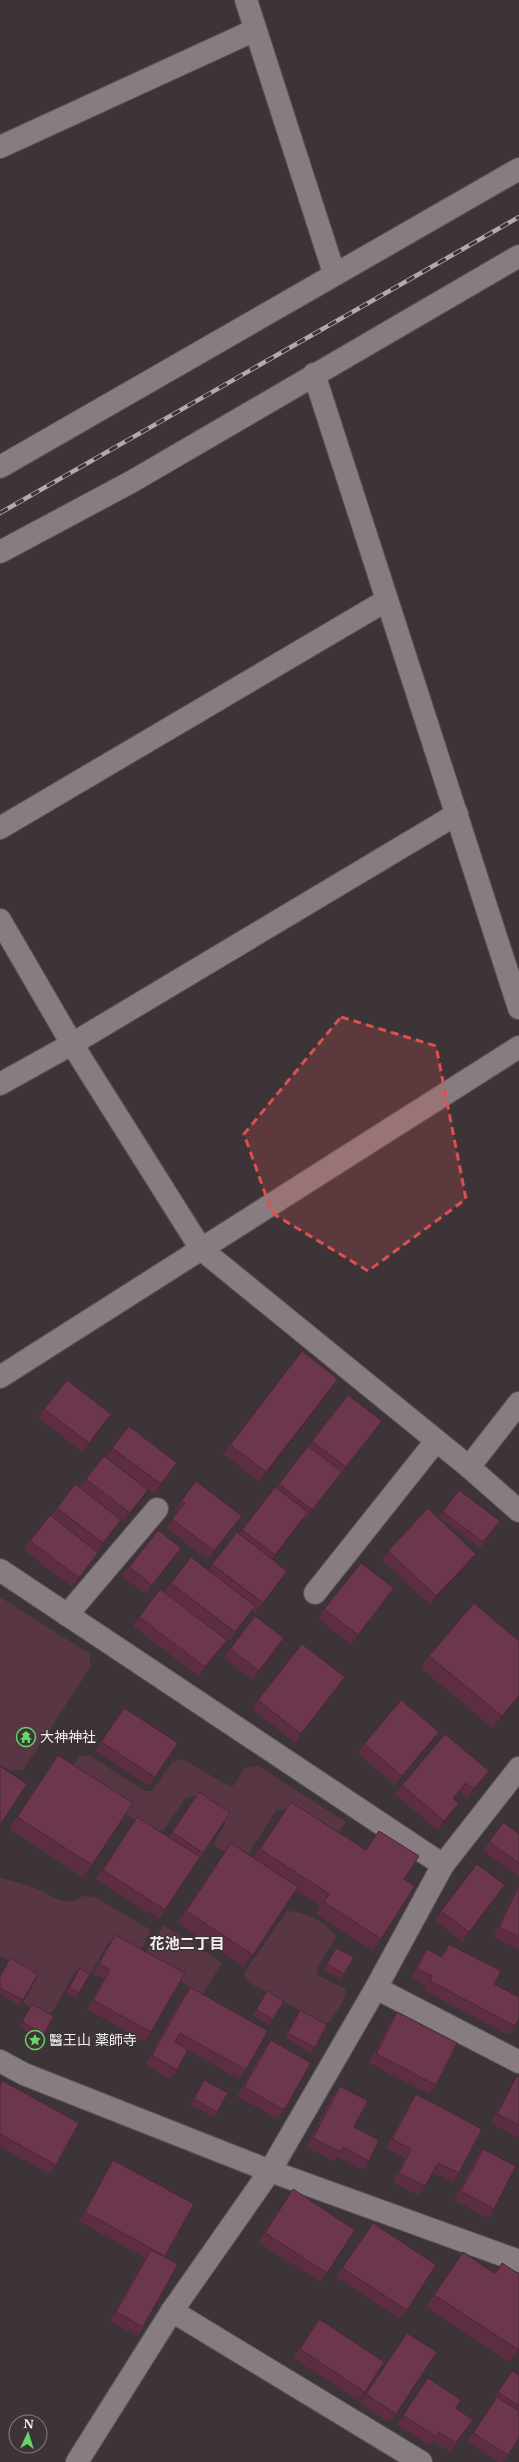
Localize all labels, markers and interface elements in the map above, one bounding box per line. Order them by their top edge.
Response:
temple icon: 大神神社 [15,1726,37,1748]
place label: 大神神社 [40,1728,96,1746]
district label: 花池二丁目 [149,1934,225,1953]
place icon: 醫王山 薬師寺 [24,2029,46,2051]
place label: 醫王山 薬師寺 [49,2031,137,2049]
north arrow [8,2414,48,2454]
text: N [23,2417,35,2431]

